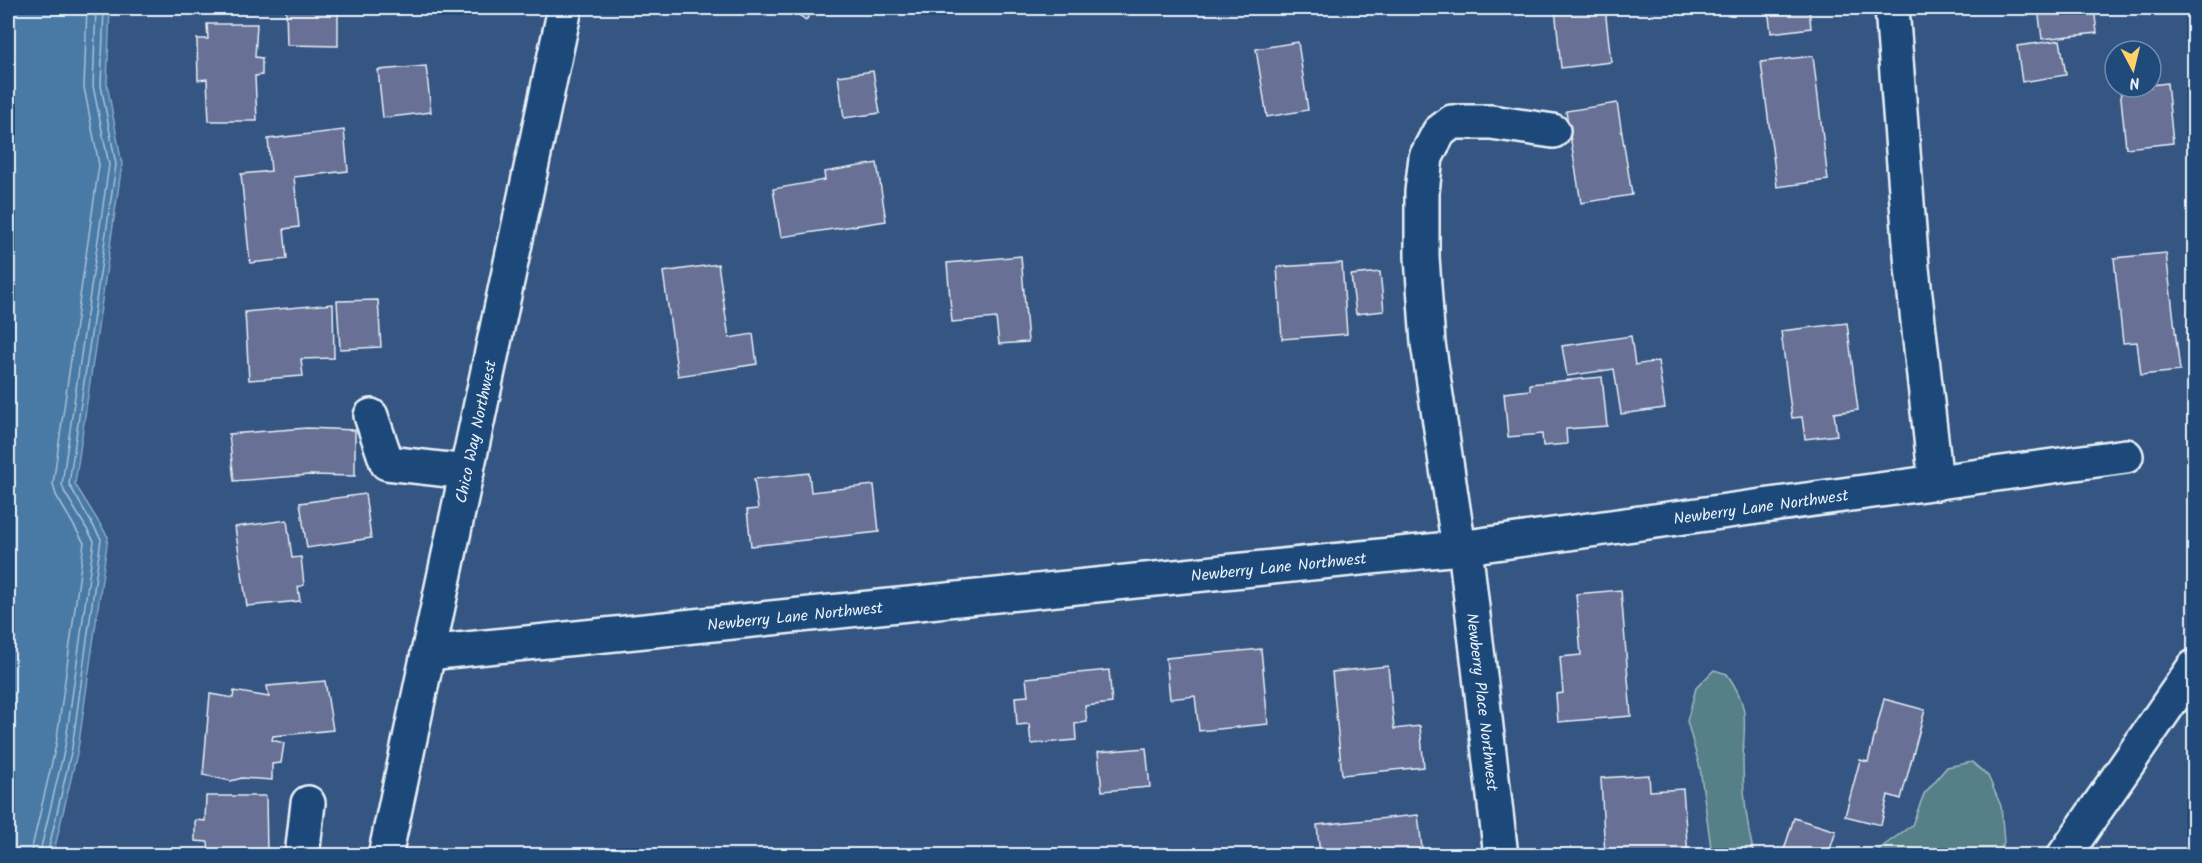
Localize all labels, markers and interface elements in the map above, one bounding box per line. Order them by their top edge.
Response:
north arrow [2103,39,2163,99]
text: N [2128,69,2141,95]
street label: Chico Way Northwest [449,357,504,506]
street label: Newberry Lane Northwest [1672,483,1851,532]
street label: Newberry Lane Northwest [1190,546,1369,589]
street label: Newberry Lane Northwest [706,596,885,638]
street label: Newberry Place Northwest [1459,612,1504,793]

